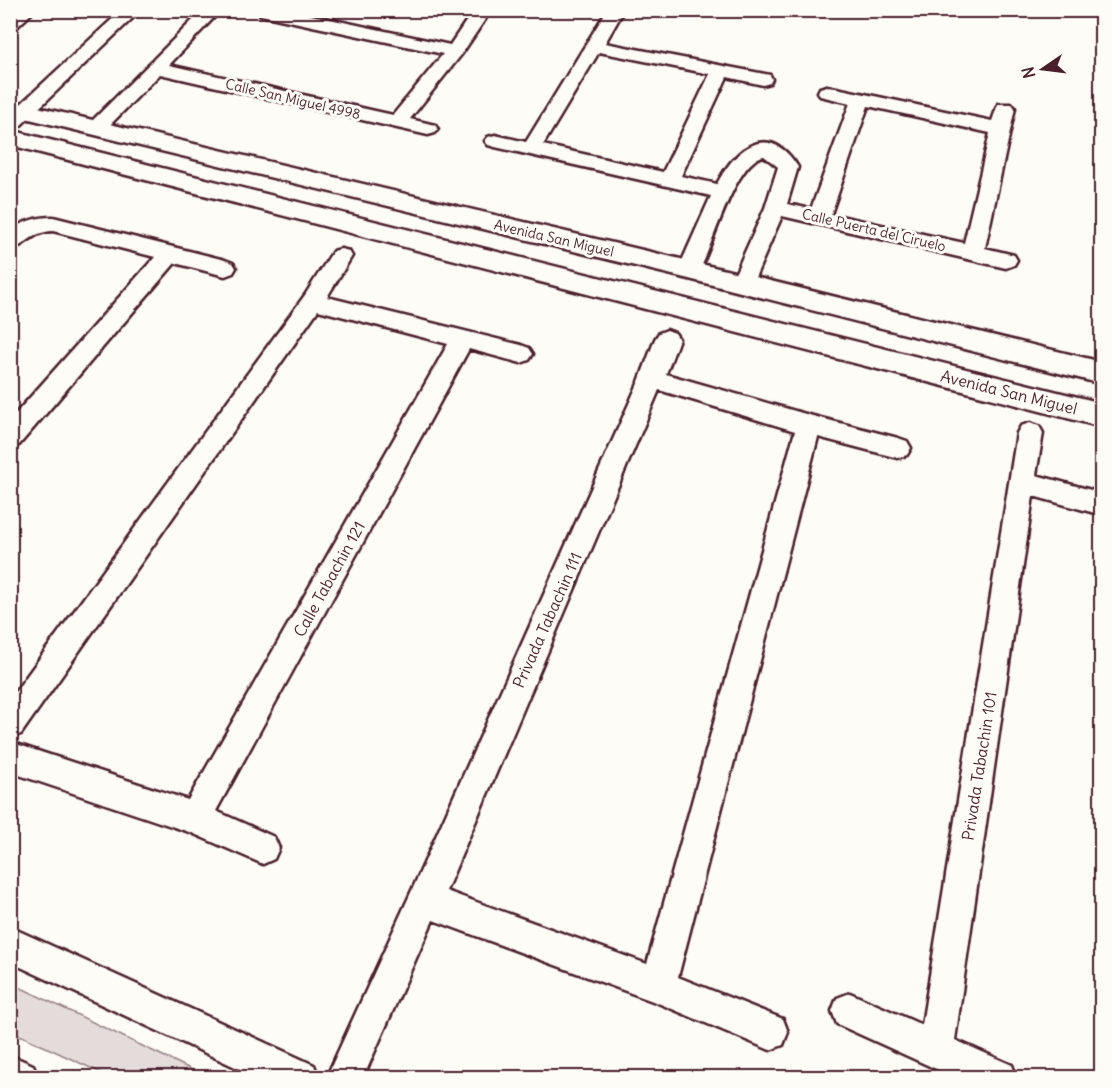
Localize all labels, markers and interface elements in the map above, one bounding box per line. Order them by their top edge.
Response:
north arrow [1013,39,1073,99]
text: N [1017,65,1039,80]
street label: Calle San Miguel 4998 [224,75,362,123]
street label: Calle Puerta del Ciruelo [800,205,948,255]
street label: Avenida San Miguel [492,215,616,261]
street label: Avenida San Miguel [939,365,1079,419]
street label: Calle Tabachin 121 [289,518,369,640]
street label: Privada Tabachin 111 [508,549,586,691]
street label: Privada Tabachin 101 [957,690,1001,842]

